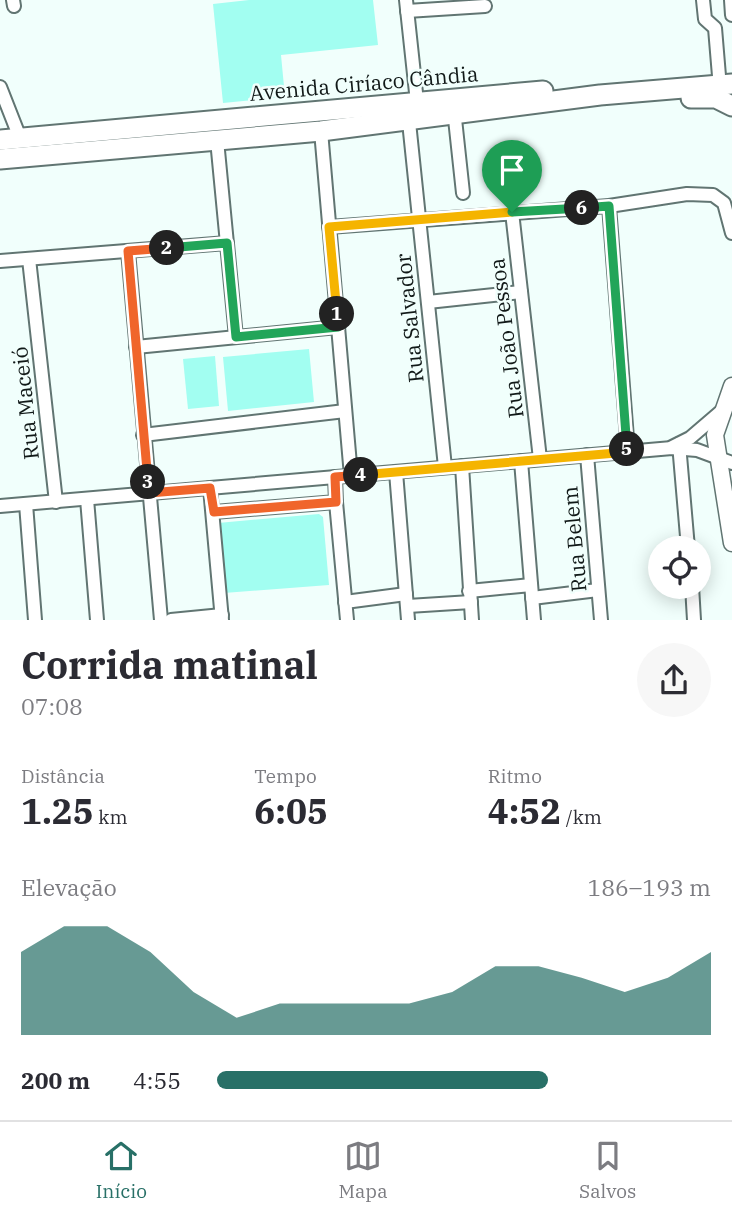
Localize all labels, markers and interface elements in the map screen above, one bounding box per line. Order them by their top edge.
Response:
street label: Avenida Ciríaco Cândia [248,59,479,107]
pin [482,140,542,212]
icon: arrive [493,151,531,189]
pin: 6 [564,190,600,226]
text: 6 [576,195,587,219]
pin: 2 [150,230,184,266]
text: 2 [161,235,172,259]
street label: Rua Salvador [388,251,430,384]
street label: Rua João Pessoa [482,257,530,420]
pin: 1 [320,296,354,332]
text: 1 [331,301,342,325]
street label: Rua Maceió [5,345,45,461]
pin: 5 [610,432,644,466]
text: 5 [621,436,632,460]
pin: 4 [344,458,378,492]
text: 4 [355,462,366,486]
pin: 3 [130,464,166,500]
text: 3 [142,469,153,493]
street label: Rua Belem [555,485,593,593]
map controls [648,536,711,599]
button: locate [648,536,711,599]
text: Corrida matinal [21,640,318,689]
button: share [637,643,711,717]
text: 07:08 [21,691,83,721]
text: Distância [21,764,105,788]
text: Tempo [254,764,317,788]
text: Ritmo [488,764,542,788]
text: 1.25 [21,788,94,834]
text: 6:05 [254,788,328,834]
text: 4:52 [488,788,561,834]
text: km [94,805,128,829]
text: /km [561,805,602,829]
text: Elevação [21,872,117,902]
text: 186–193 m [587,872,711,902]
text: 200 m [21,1065,90,1095]
text: 4:55 [133,1065,181,1095]
tab: Início [96,1137,147,1203]
tab: Mapa [338,1137,388,1203]
tab: Salvos [579,1137,636,1203]

